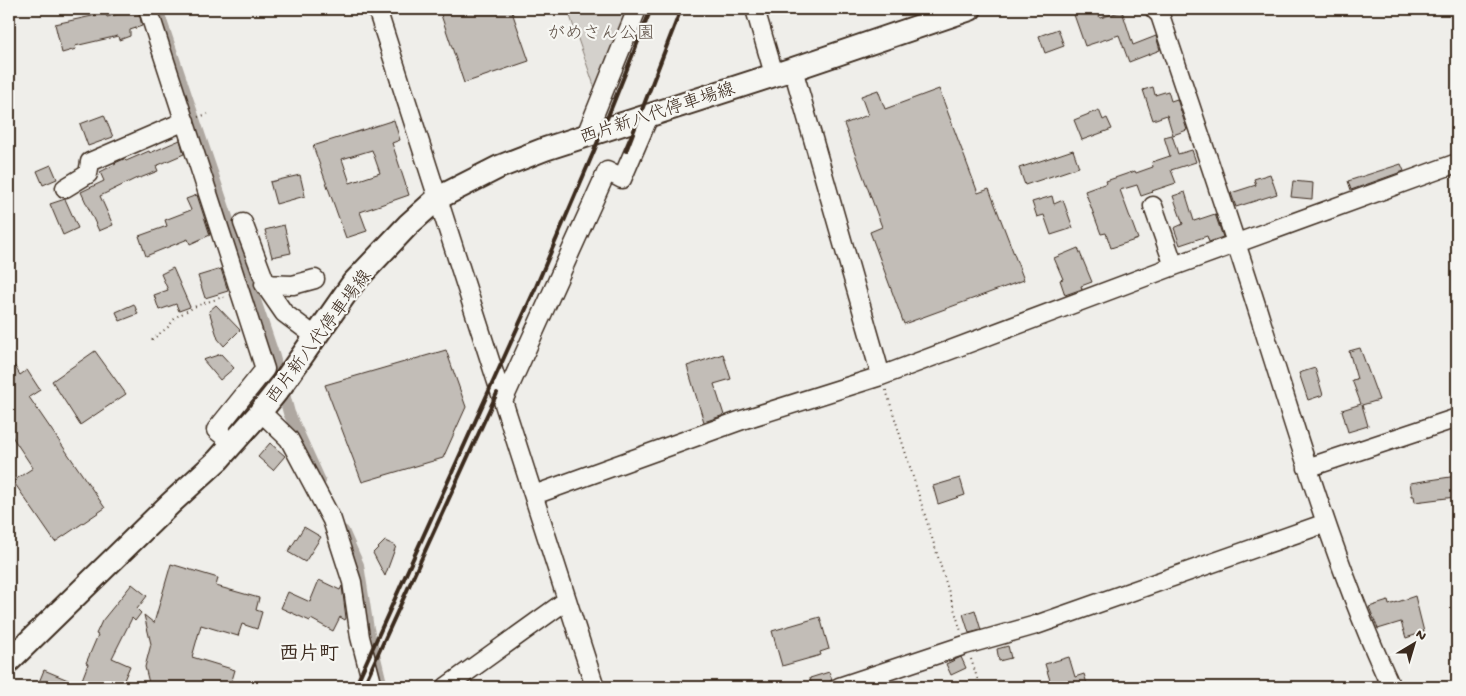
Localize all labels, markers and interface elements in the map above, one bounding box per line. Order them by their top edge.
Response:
park label: がめさん公園 [547,24,655,45]
street label: 西片新八代停車場線 [577,78,738,149]
street label: 西片新八代停車場線 [262,266,377,409]
north arrow [1388,618,1438,668]
text: N [1412,626,1429,645]
district label: 西片町 [279,643,339,667]

